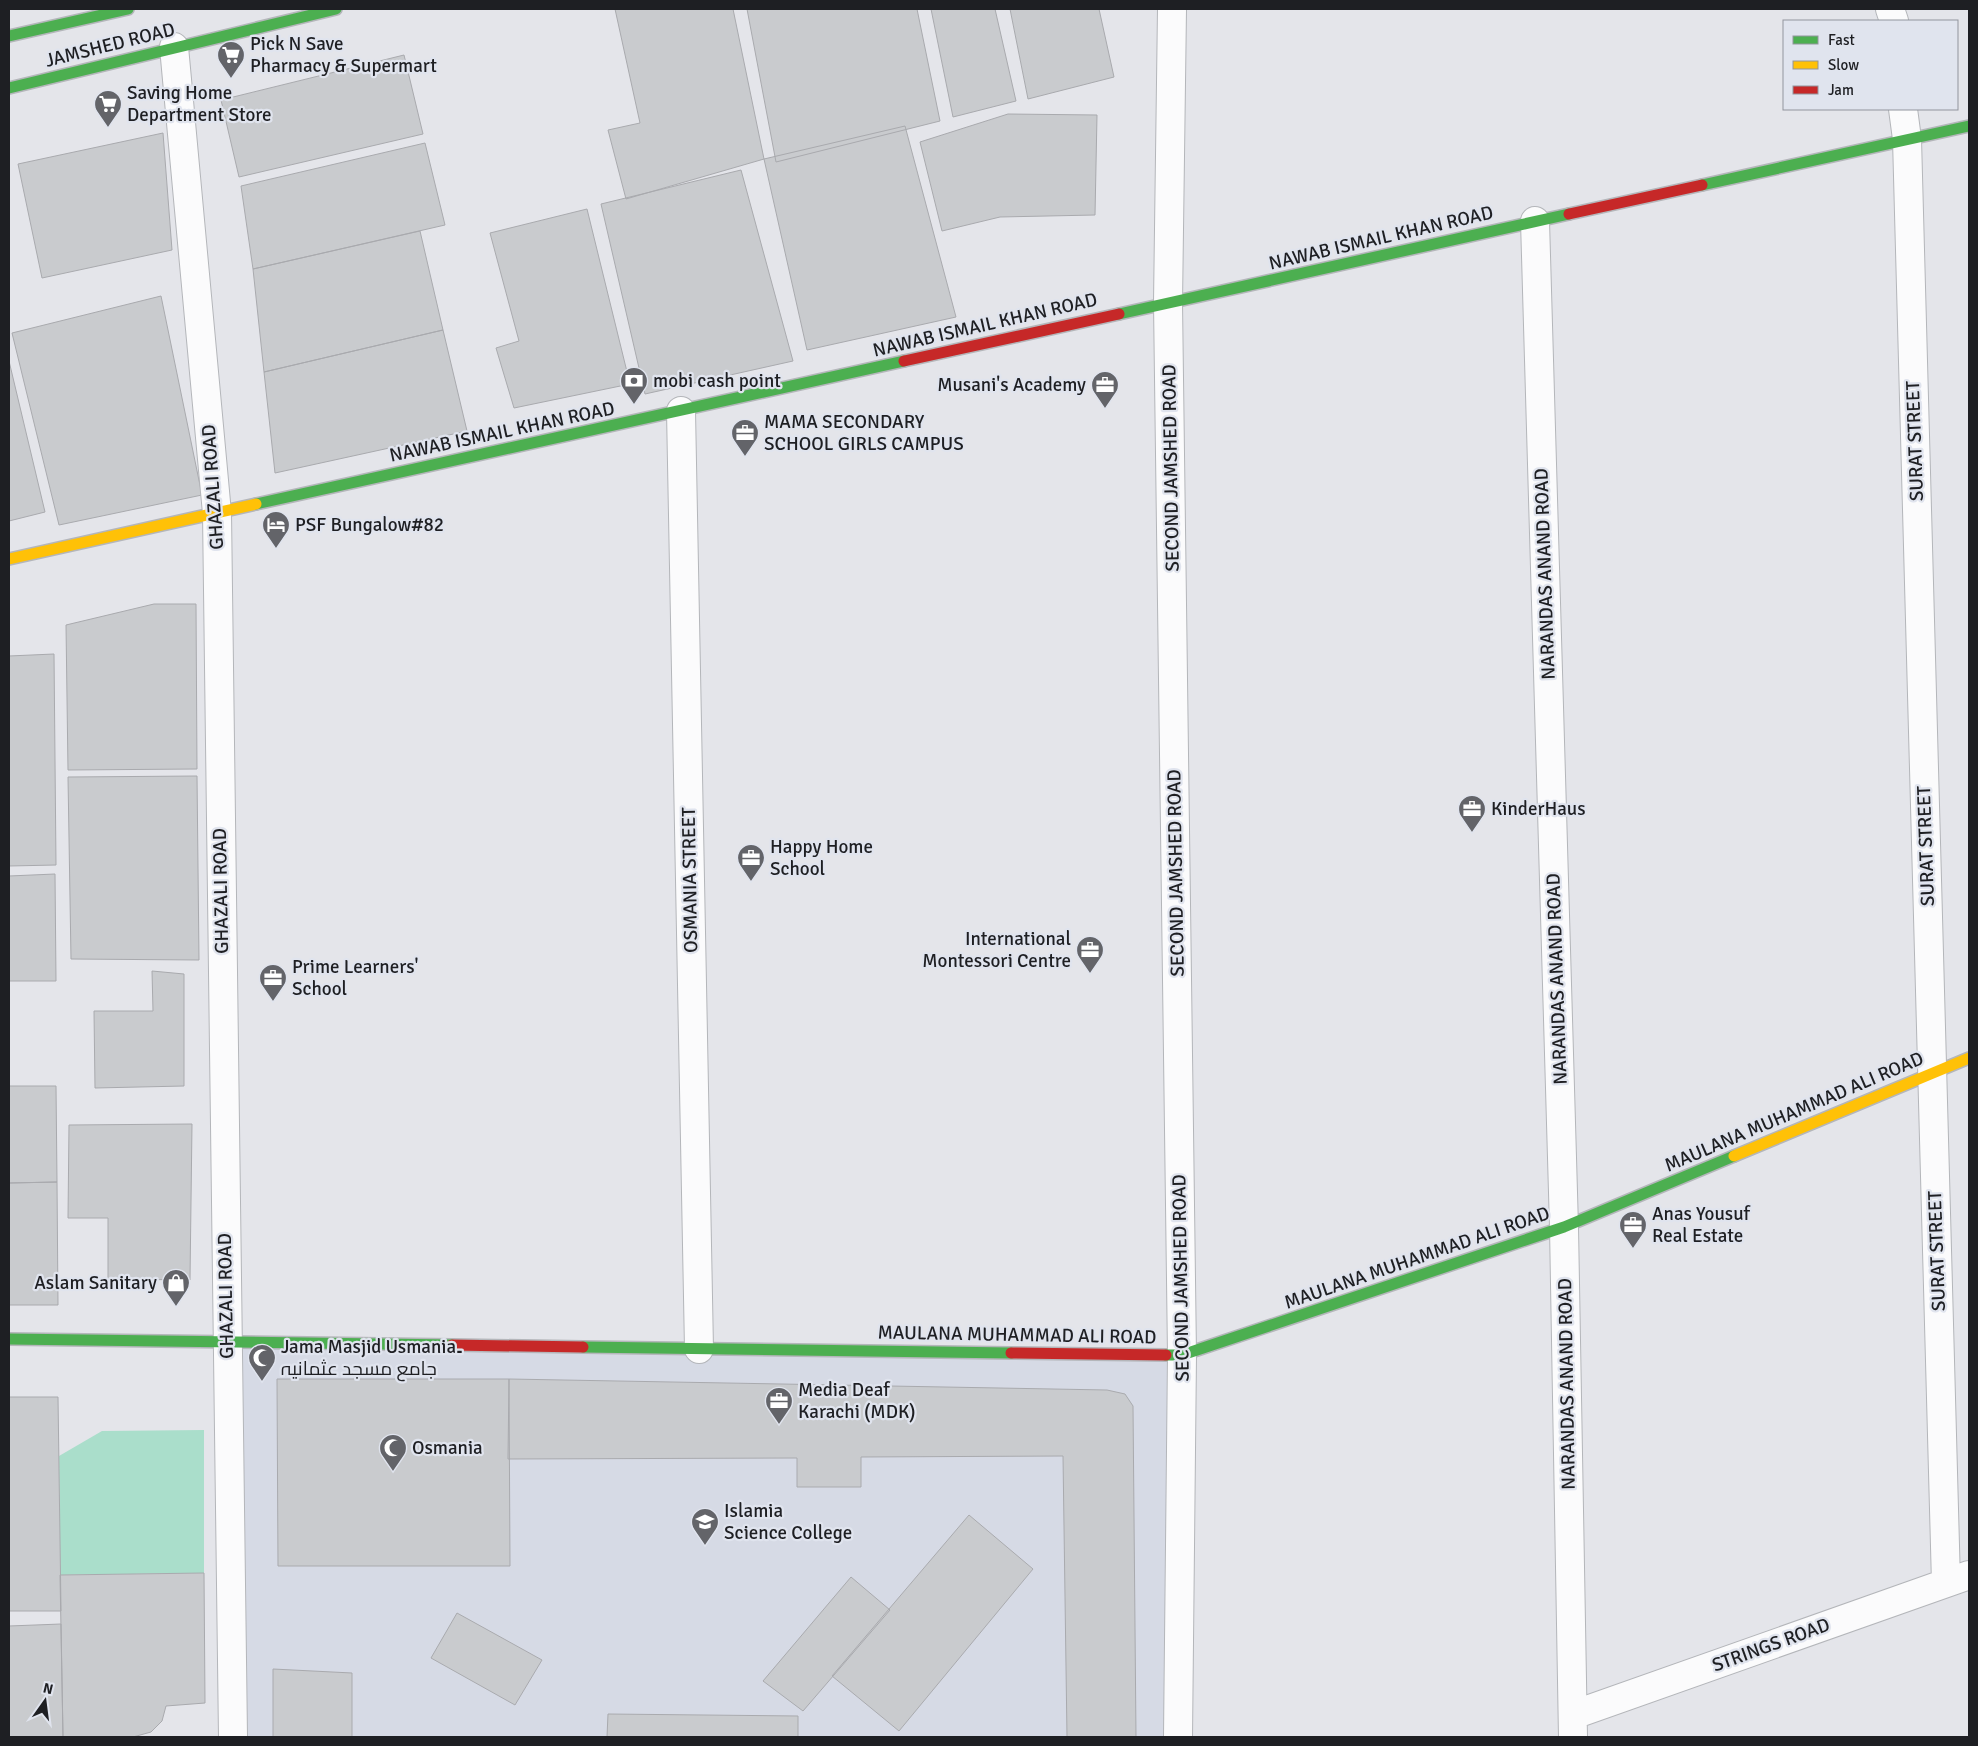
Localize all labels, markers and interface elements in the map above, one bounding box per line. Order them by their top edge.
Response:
street label: JAMSHED ROAD [43,17,177,73]
legend [1783,20,1958,110]
text: Fast [1828,31,1855,49]
place label: Pick N Save Pharmacy & Supermart [250,32,437,78]
supermarket icon: Pick N Save Pharmacy & Supermart [216,40,246,79]
text: Slow [1828,56,1859,74]
place label: Saving Home Department Store [127,81,271,127]
text: Jam [1828,81,1854,99]
supermarket icon: Saving Home Department Store [93,89,123,128]
street label: NAWAB ISMAIL KHAN ROAD [1266,200,1496,276]
street label: NAWAB ISMAIL KHAN ROAD [870,287,1100,363]
street label: SECOND JAMSHED ROAD [1157,364,1185,572]
bank icon: mobi cash point [619,366,649,405]
place label: mobi cash point [653,369,781,393]
office icon: Musani's Academy [1090,370,1120,409]
place label: Musani's Academy [937,373,1086,397]
street label: SURAT STREET [1901,380,1929,502]
street label: NAWAB ISMAIL KHAN ROAD [387,396,617,468]
place label: MAMA SECONDARY SCHOOL GIRLS CAMPUS [764,410,964,456]
office icon: MAMA SECONDARY SCHOOL GIRLS CAMPUS [730,418,760,457]
street label: GHAZALI ROAD [197,423,229,551]
street label: NARANDAS ANAND ROAD [1529,468,1561,680]
hotel icon: PSF Bungalow#82 [261,510,291,549]
place label: PSF Bungalow#82 [295,513,444,537]
street label: SECOND JAMSHED ROAD [1162,769,1190,977]
street label: SURAT STREET [1912,785,1940,907]
office icon: KinderHaus [1457,794,1487,833]
place label: KinderHaus [1491,797,1586,821]
street label: OSMANIA STREET [677,806,703,953]
street label: GHAZALI ROAD [208,828,234,954]
place label: Happy Home School [770,835,873,881]
office icon: Happy Home School [736,843,766,882]
street label: NARANDAS ANAND ROAD [1541,873,1573,1085]
place label: International Montessori Centre [922,927,1071,973]
office icon: International Montessori Centre [1075,935,1105,974]
place label: Prime Learners' School [292,955,419,1001]
office icon: Prime Learners' School [258,963,288,1002]
street label: MAULANA MUHAMMAD ALI ROAD [1661,1046,1927,1178]
street label: SECOND JAMSHED ROAD [1167,1174,1195,1382]
street label: SURAT STREET [1923,1190,1951,1312]
street label: MAULANA MUHAMMAD ALI ROAD [1281,1201,1553,1315]
place label: Anas Yousuf Real Estate [1652,1202,1752,1248]
office icon: Anas Yousuf Real Estate [1618,1210,1648,1249]
street label: GHAZALI ROAD [213,1233,239,1359]
shop icon: Aslam Sanitary [161,1268,191,1307]
place label: Aslam Sanitary [34,1271,157,1295]
street label: NARANDAS ANAND ROAD [1553,1278,1581,1490]
street label: MAULANA MUHAMMAD ALI ROAD [877,1321,1157,1349]
place label: Jama Masjid Usmania۔ جامع مسجد عثمانیہ [281,1335,463,1382]
mosque icon: Jama Masjid Usmania۔ جامع مسجد عثمانیہ [247,1343,277,1382]
place label: Media Deaf Karachi (MDK) [798,1378,916,1424]
office icon: Media Deaf Karachi (MDK) [764,1386,794,1425]
mosque icon: Osmania [378,1433,408,1472]
place label: Osmania [412,1436,483,1460]
place label: Islamia Science College [724,1499,852,1545]
school or university icon: Islamia Science College [690,1507,720,1546]
street label: STRINGS ROAD [1709,1613,1833,1677]
north arrow [20,1676,70,1726]
text: N [41,1679,55,1698]

